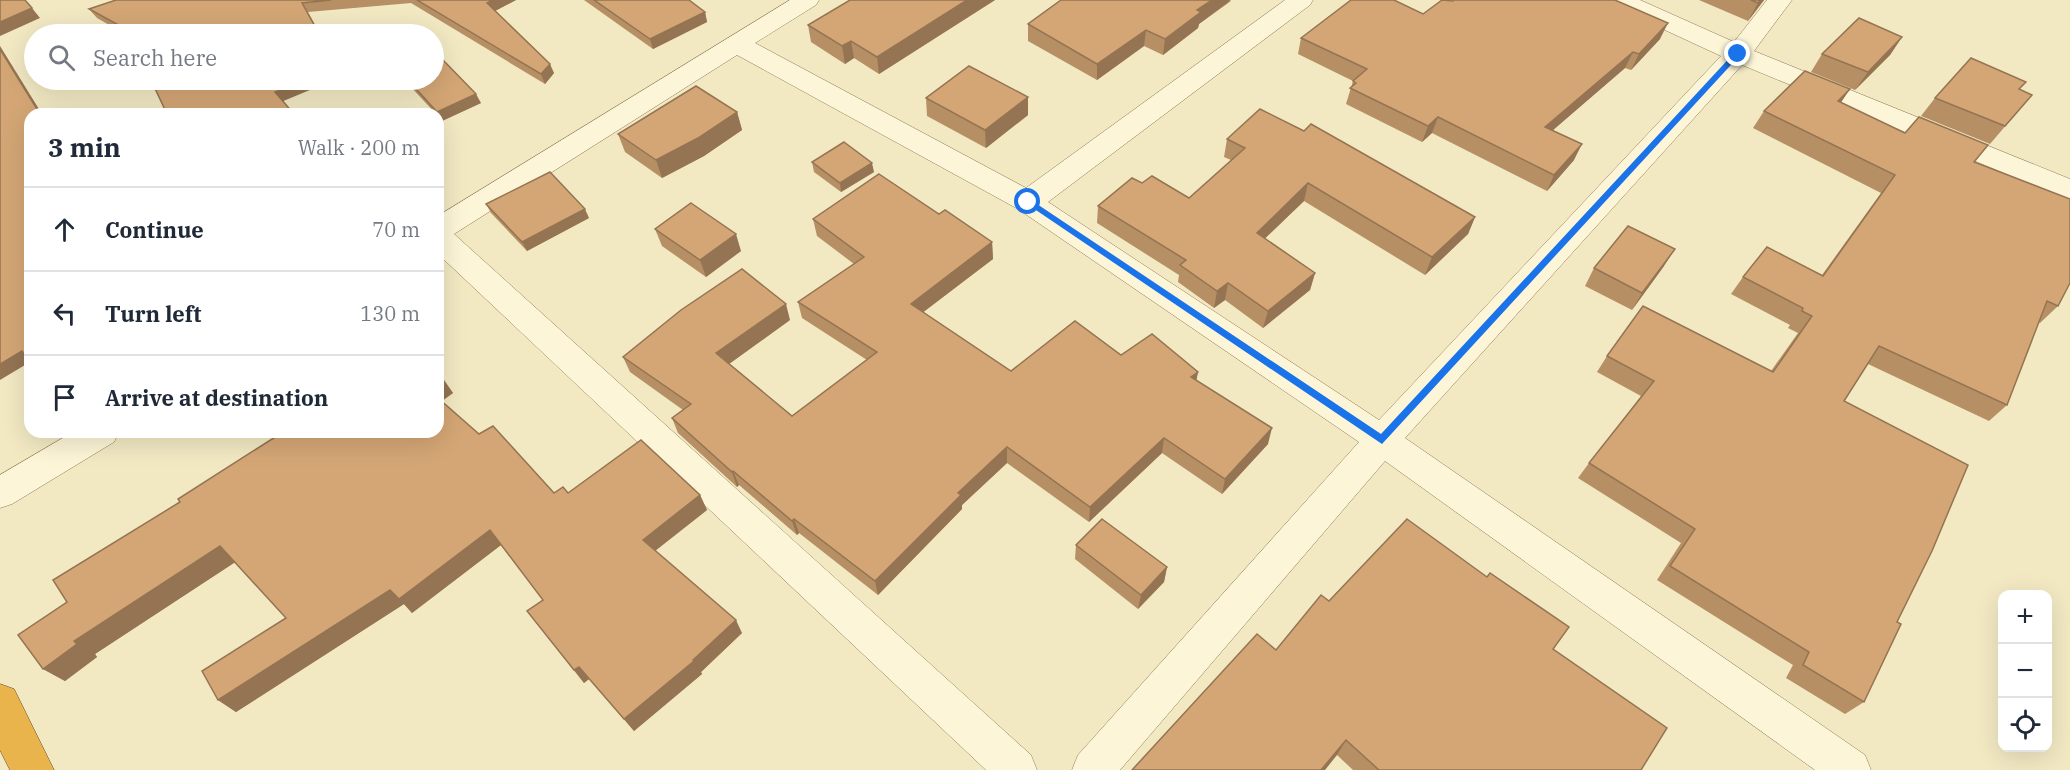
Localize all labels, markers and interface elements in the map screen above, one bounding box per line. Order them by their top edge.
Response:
search box [24,24,444,90]
route end [1724,40,1750,66]
icon: search [45,41,78,74]
text: Search here [93,43,217,72]
text: 3 min [48,130,121,164]
text: Walk · 200 m [298,134,420,161]
route start [1014,188,1040,214]
icon: ahead [48,213,81,246]
text: Continue [105,215,204,244]
text: 70 m [372,216,420,243]
icon: left [48,297,81,330]
text: Turn left [105,299,201,328]
text: 130 m [360,300,420,327]
icon: arrive [48,381,81,414]
text: Arrive at destination [105,383,328,412]
map controls [1998,590,2052,752]
button: + [1998,590,2052,644]
button: − [1998,644,2052,698]
button: locate [1998,698,2052,752]

